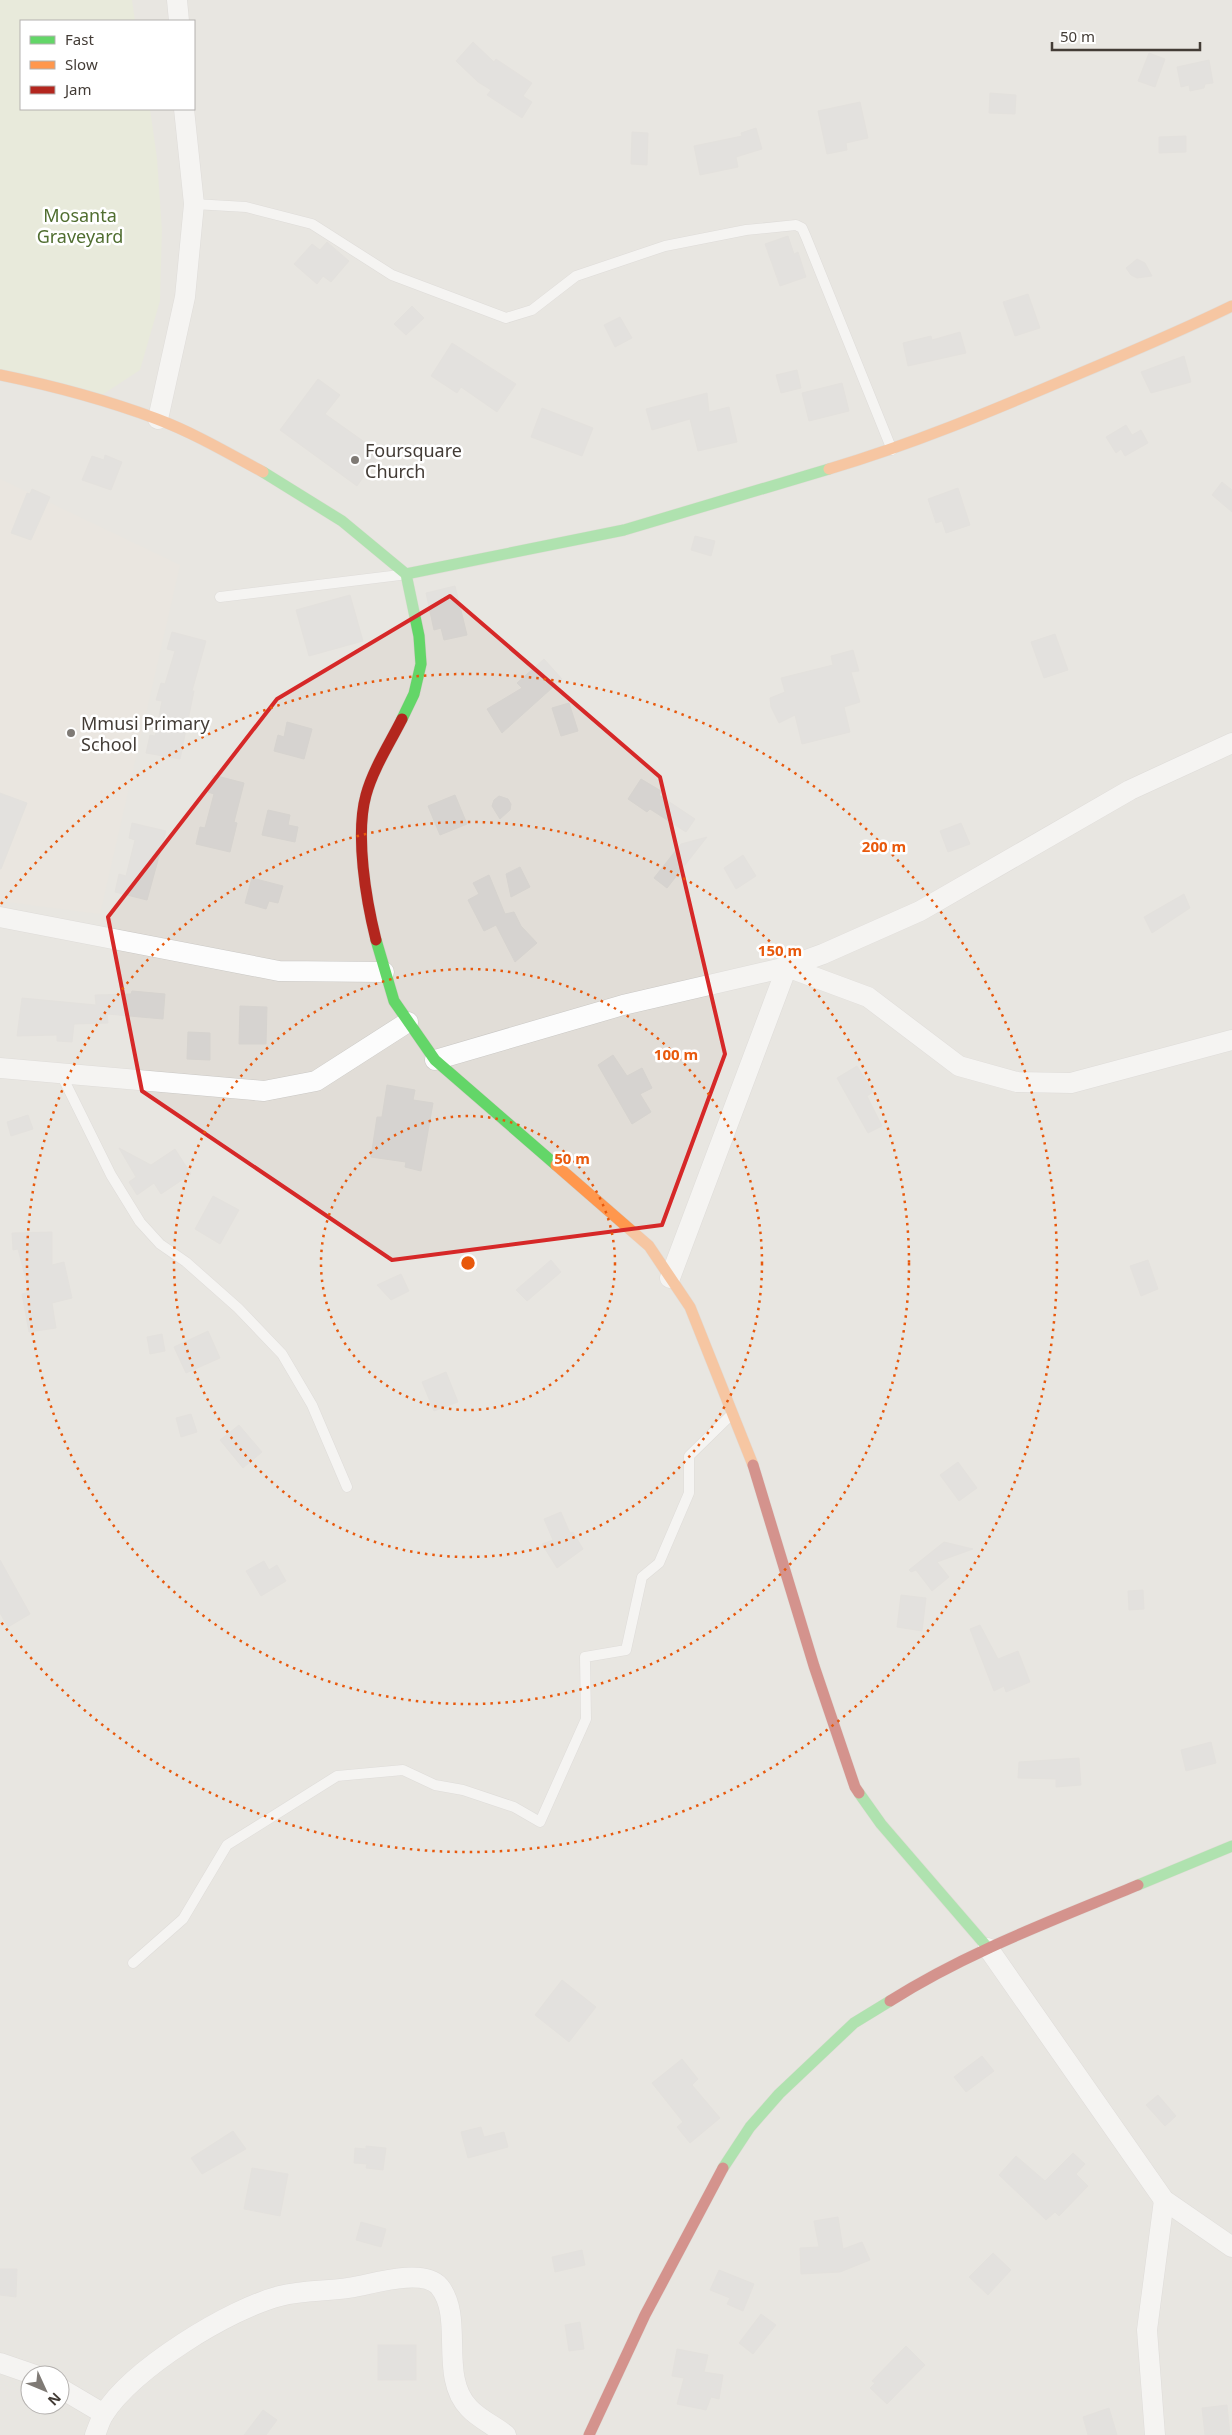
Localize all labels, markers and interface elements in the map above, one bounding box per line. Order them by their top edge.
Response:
legend [20,20,195,110]
scale bar [1052,20,1200,52]
text: 50 m [1060,26,1095,46]
text: Fast [65,29,94,49]
text: Slow [65,54,98,74]
text: Jam [63,79,92,99]
park label: Mosanta Graveyard [37,203,123,248]
place label: Foursquare Church [365,438,462,483]
marker: Foursquare Church [349,454,361,466]
place label: Mmusi Primary School [81,711,211,756]
marker: Mmusi Primary School [65,727,77,739]
text: 200 m [862,836,906,856]
text: 150 m [758,940,802,960]
text: 100 m [654,1044,698,1064]
text: 50 m [554,1148,590,1168]
centre of rings [459,1254,477,1272]
north arrow [20,2365,70,2415]
text: N [44,2389,66,2410]

